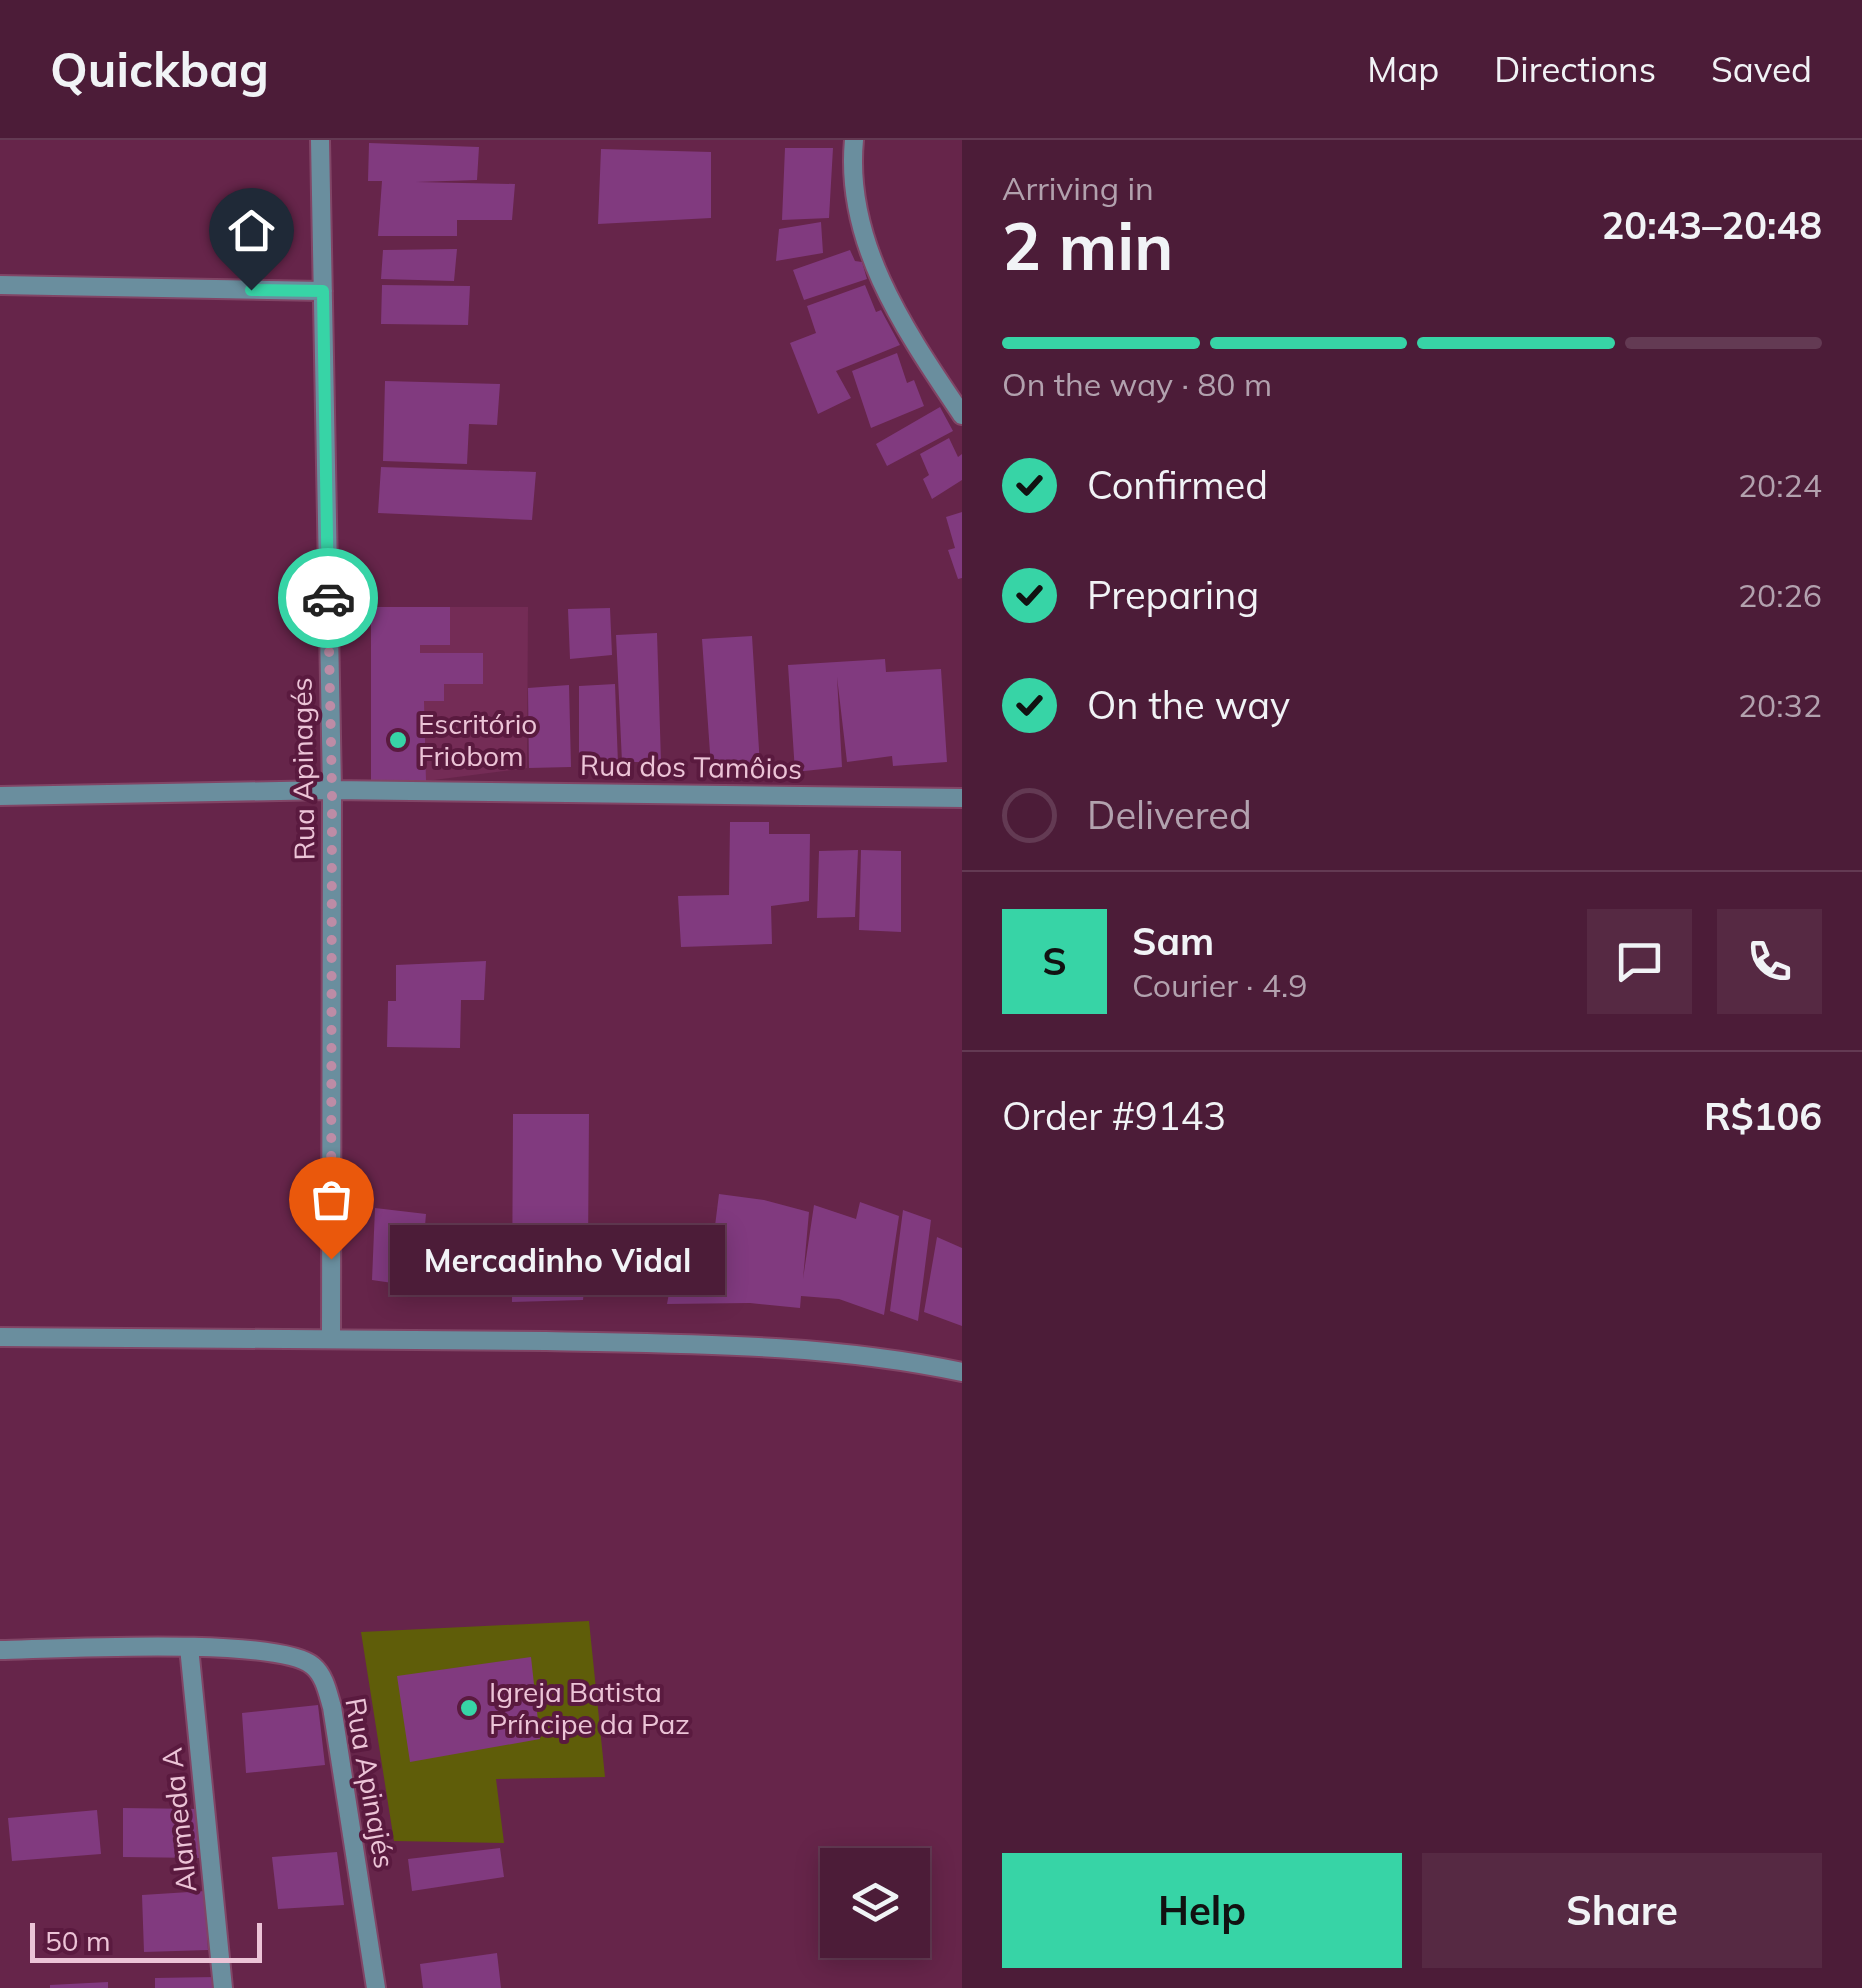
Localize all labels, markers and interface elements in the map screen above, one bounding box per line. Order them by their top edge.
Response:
text: Quickbag [50,39,269,99]
text: Map [1367,47,1439,91]
text: Directions [1494,47,1656,91]
text: Saved [1711,47,1812,91]
text: Arriving in [1002,168,1154,208]
pin [209,188,294,291]
text: 20:43–20:48 [1602,201,1822,249]
icon: home [224,203,279,258]
text: 2 min [1002,205,1173,286]
text: On the way · 80 m [1002,364,1272,404]
icon: check [1002,458,1057,513]
text: Confirmed [1087,461,1268,509]
text: 20:24 [1738,465,1822,505]
courier [278,548,378,648]
icon: check [1002,568,1057,623]
icon: car [301,571,356,626]
text: Preparing [1087,571,1259,619]
text: 20:26 [1738,575,1822,615]
street label: Rua Apinagés [283,677,322,861]
icon: check [1002,678,1057,733]
text: On the way [1087,681,1290,729]
text: 20:32 [1738,685,1822,725]
place label: Escritório Friobom [418,706,537,773]
marker: Escritório Friobom [387,729,409,751]
street label: Rua dos Tamôios [580,747,802,786]
text: Delivered [1087,791,1252,839]
button: chat [1587,909,1692,1014]
button: phone [1717,909,1822,1014]
text: Sam [1132,917,1214,965]
text: S [1042,937,1067,985]
text: Courier · 4.9 [1132,965,1308,1005]
text: Order #9143 [1002,1092,1226,1140]
text: R$106 [1704,1092,1822,1140]
pin [289,1157,374,1260]
icon: bag [304,1172,359,1227]
callout: Mercadinho Vidal [391,1224,726,1294]
text: Mercadinho Vidal [424,1240,691,1280]
place label: Igreja Batista Príncipe da Paz [489,1674,690,1741]
street label: Rua Apinajés [338,1695,403,1871]
marker: Igreja Batista Príncipe da Paz [458,1697,480,1719]
street label: Alameda A [153,1746,204,1894]
map controls [820,1848,930,1958]
button: layers [820,1848,930,1958]
button: Help [1002,1853,1402,1968]
button: Share [1422,1853,1822,1968]
scale bar [30,1918,262,1962]
text: 50 m [45,1923,111,1958]

